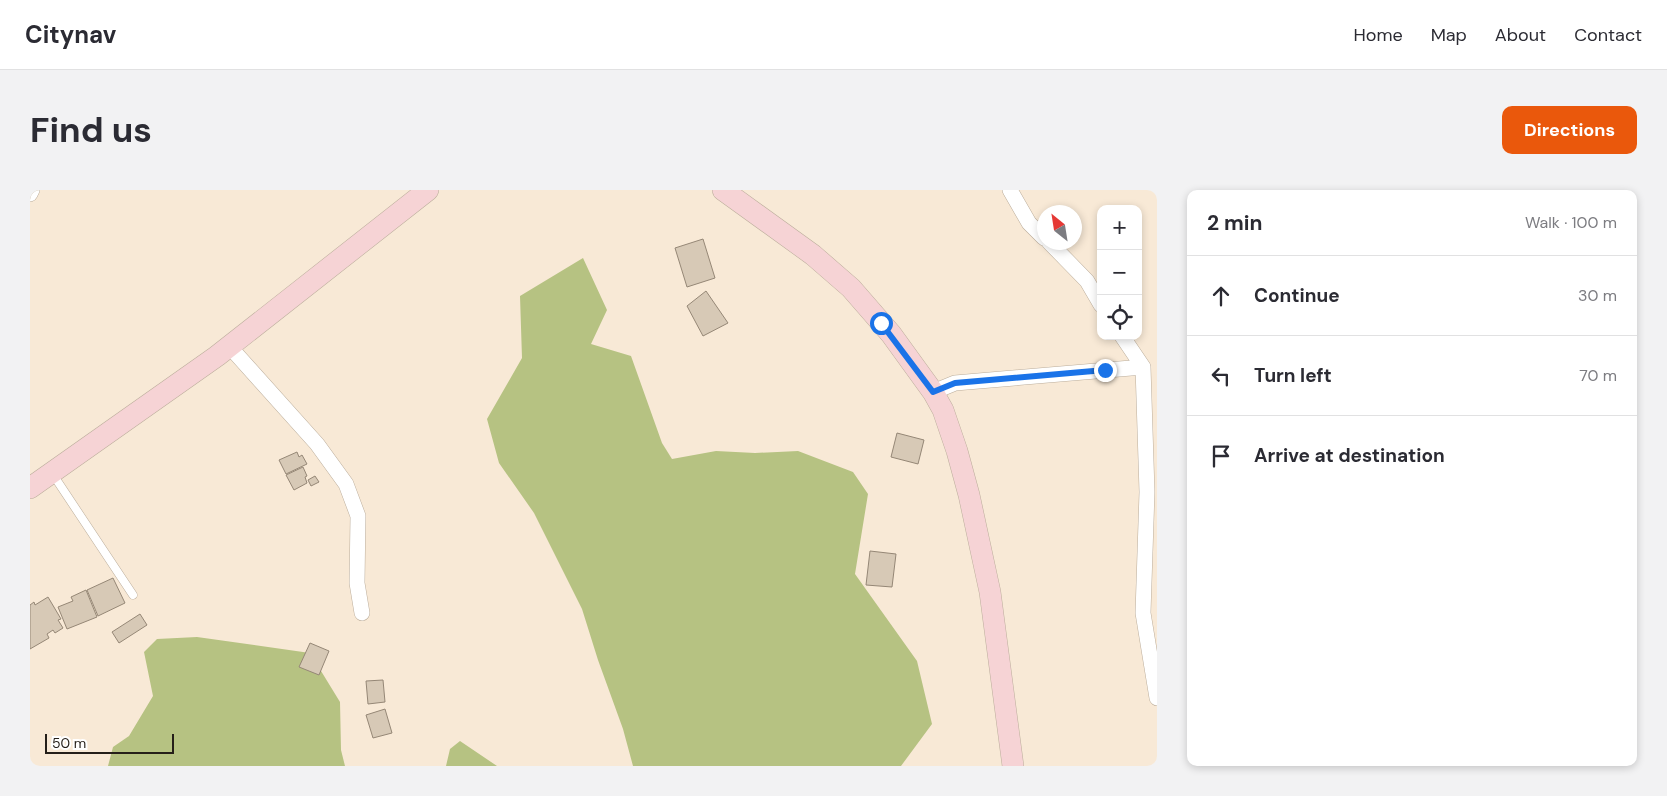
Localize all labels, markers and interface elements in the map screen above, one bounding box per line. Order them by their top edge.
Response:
text: Citynav [25,19,116,50]
text: Home [1353,23,1403,47]
text: Map [1431,23,1467,47]
text: About [1495,23,1546,47]
text: Contact [1574,23,1642,47]
button: Directions [1502,106,1637,154]
text: Find us [30,107,152,153]
north arrow [1037,205,1082,250]
map controls [1097,205,1142,340]
button: + [1097,205,1142,250]
text: 2 min [1207,209,1263,237]
text: Walk · 100 m [1525,212,1617,233]
button: − [1097,250,1142,295]
icon: ahead [1207,282,1235,310]
text: Continue [1254,283,1340,308]
text: 30 m [1578,285,1617,306]
button: locate [1097,295,1142,340]
route start [870,312,893,335]
route end [1094,359,1117,382]
icon: left [1207,362,1235,390]
text: Turn left [1254,363,1332,388]
text: 70 m [1579,365,1617,386]
icon: arrive [1207,442,1235,470]
text: Arrive at destination [1254,443,1445,468]
scale bar [45,731,174,754]
text: 50 m [52,734,86,752]

